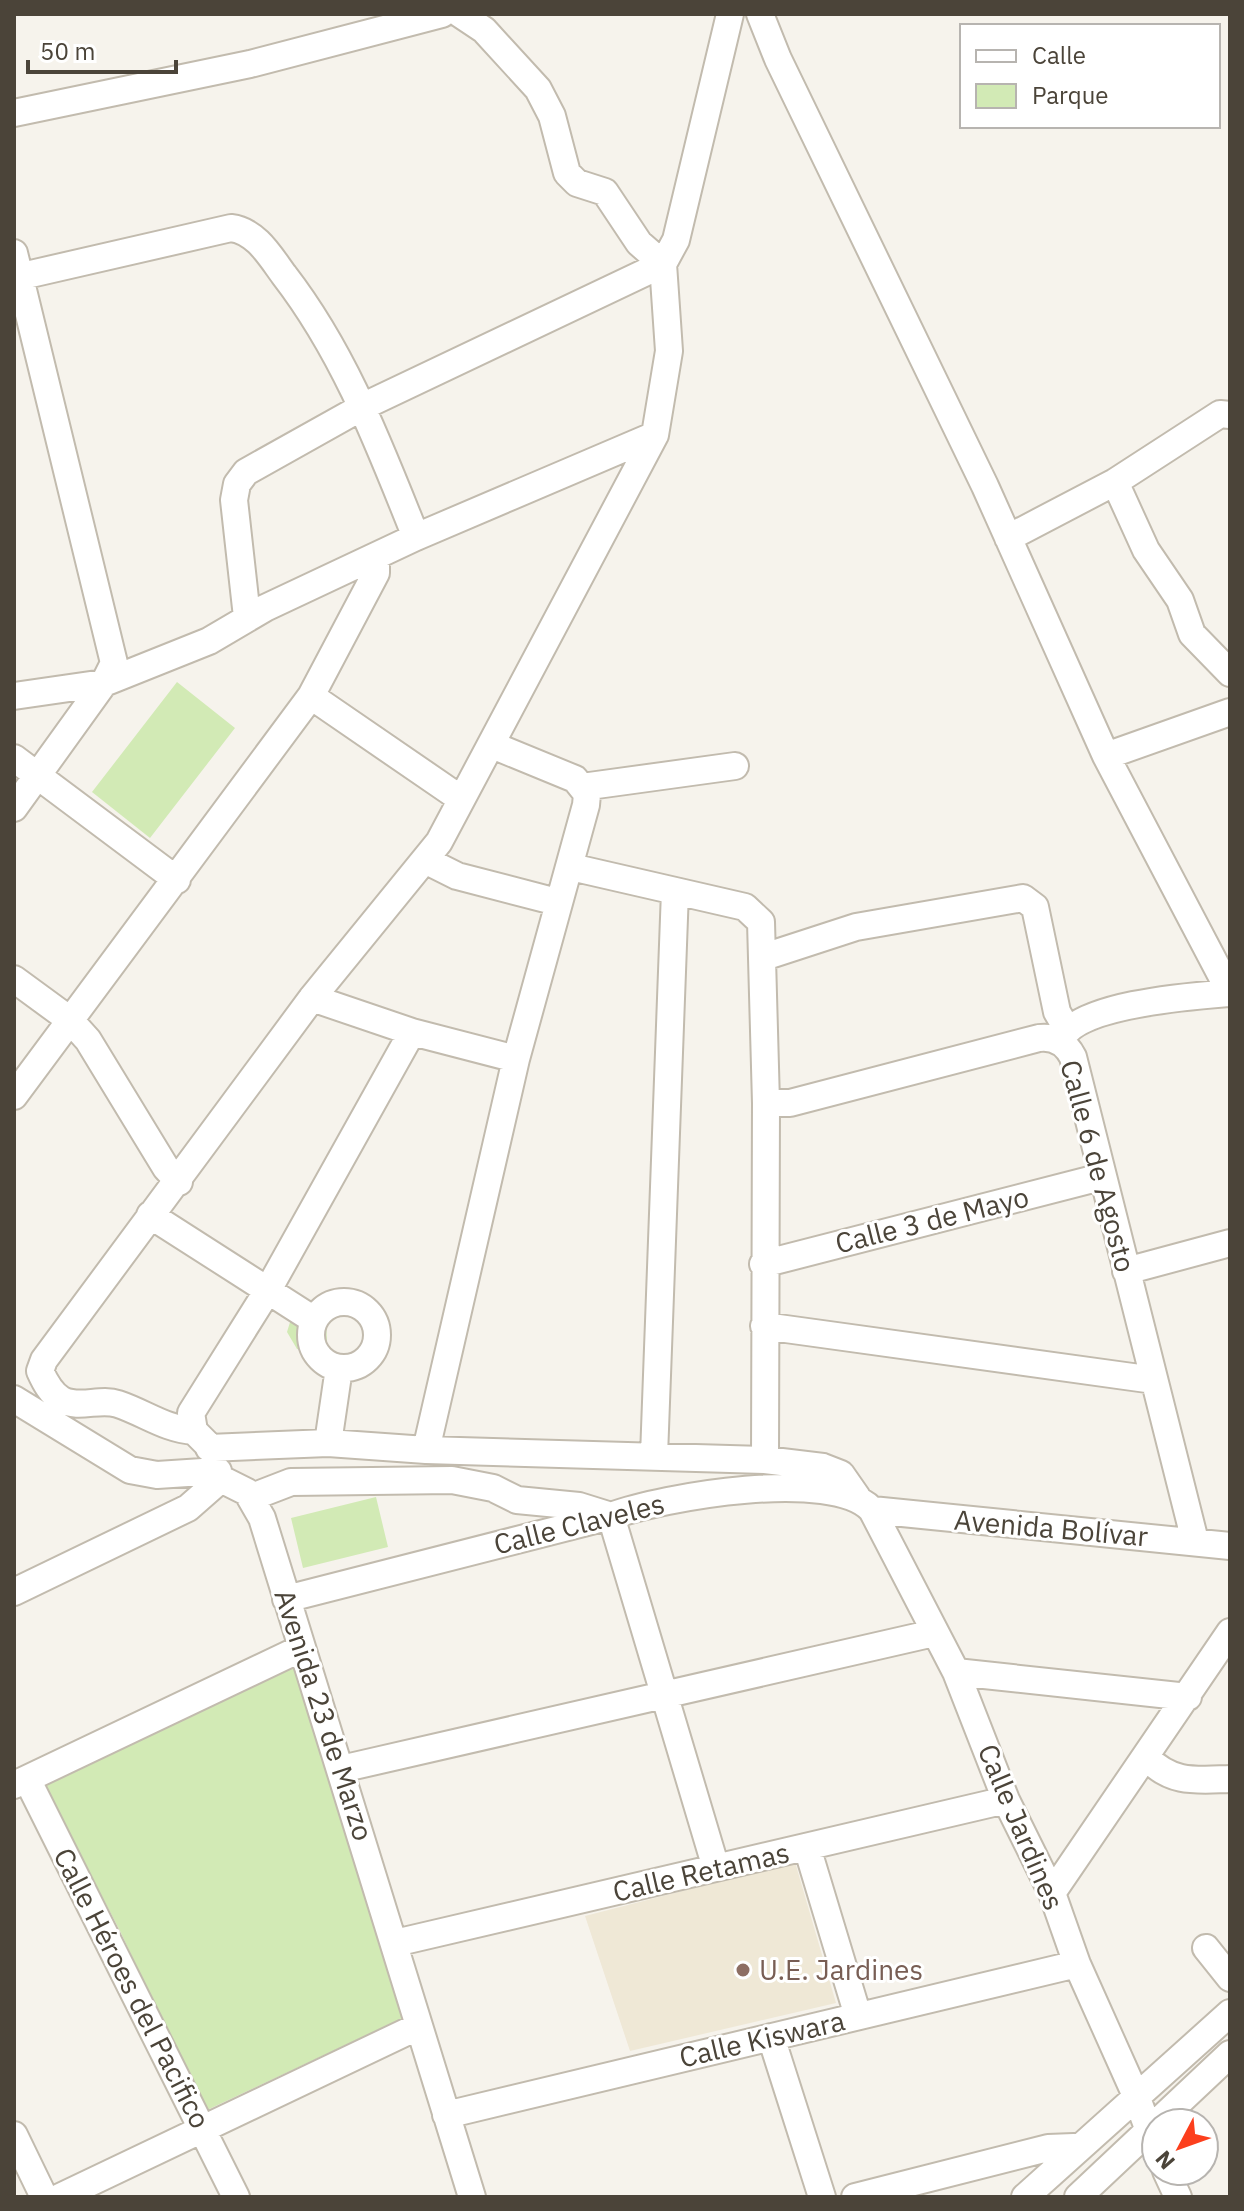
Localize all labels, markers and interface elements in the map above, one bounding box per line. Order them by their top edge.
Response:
scale bar [28,24,176,74]
legend [960,24,1220,128]
text: 50 m [40,35,95,67]
text: Calle [1032,39,1086,71]
text: Parque [1032,79,1109,111]
street label: Calle 6 de Agosto [1052,1056,1145,1276]
street label: Calle 3 de Mayo [831,1178,1032,1261]
street label: Calle Claveles [490,1484,668,1563]
street label: Avenida Bolívar [953,1501,1149,1554]
street label: Avenida 23 de Marzo [266,1585,383,1845]
street label: Calle Jardines [970,1738,1073,1915]
street label: Calle Retamas [609,1833,793,1910]
street label: Calle Héroes del Pacifico [46,1841,219,2134]
place label: U.E. Jardines [759,1951,923,1988]
marker: U.E. Jardines [734,1961,752,1979]
street label: Calle Kiswara [675,2001,848,2076]
north arrow [1140,2107,1220,2187]
text: N [1148,2145,1181,2176]

